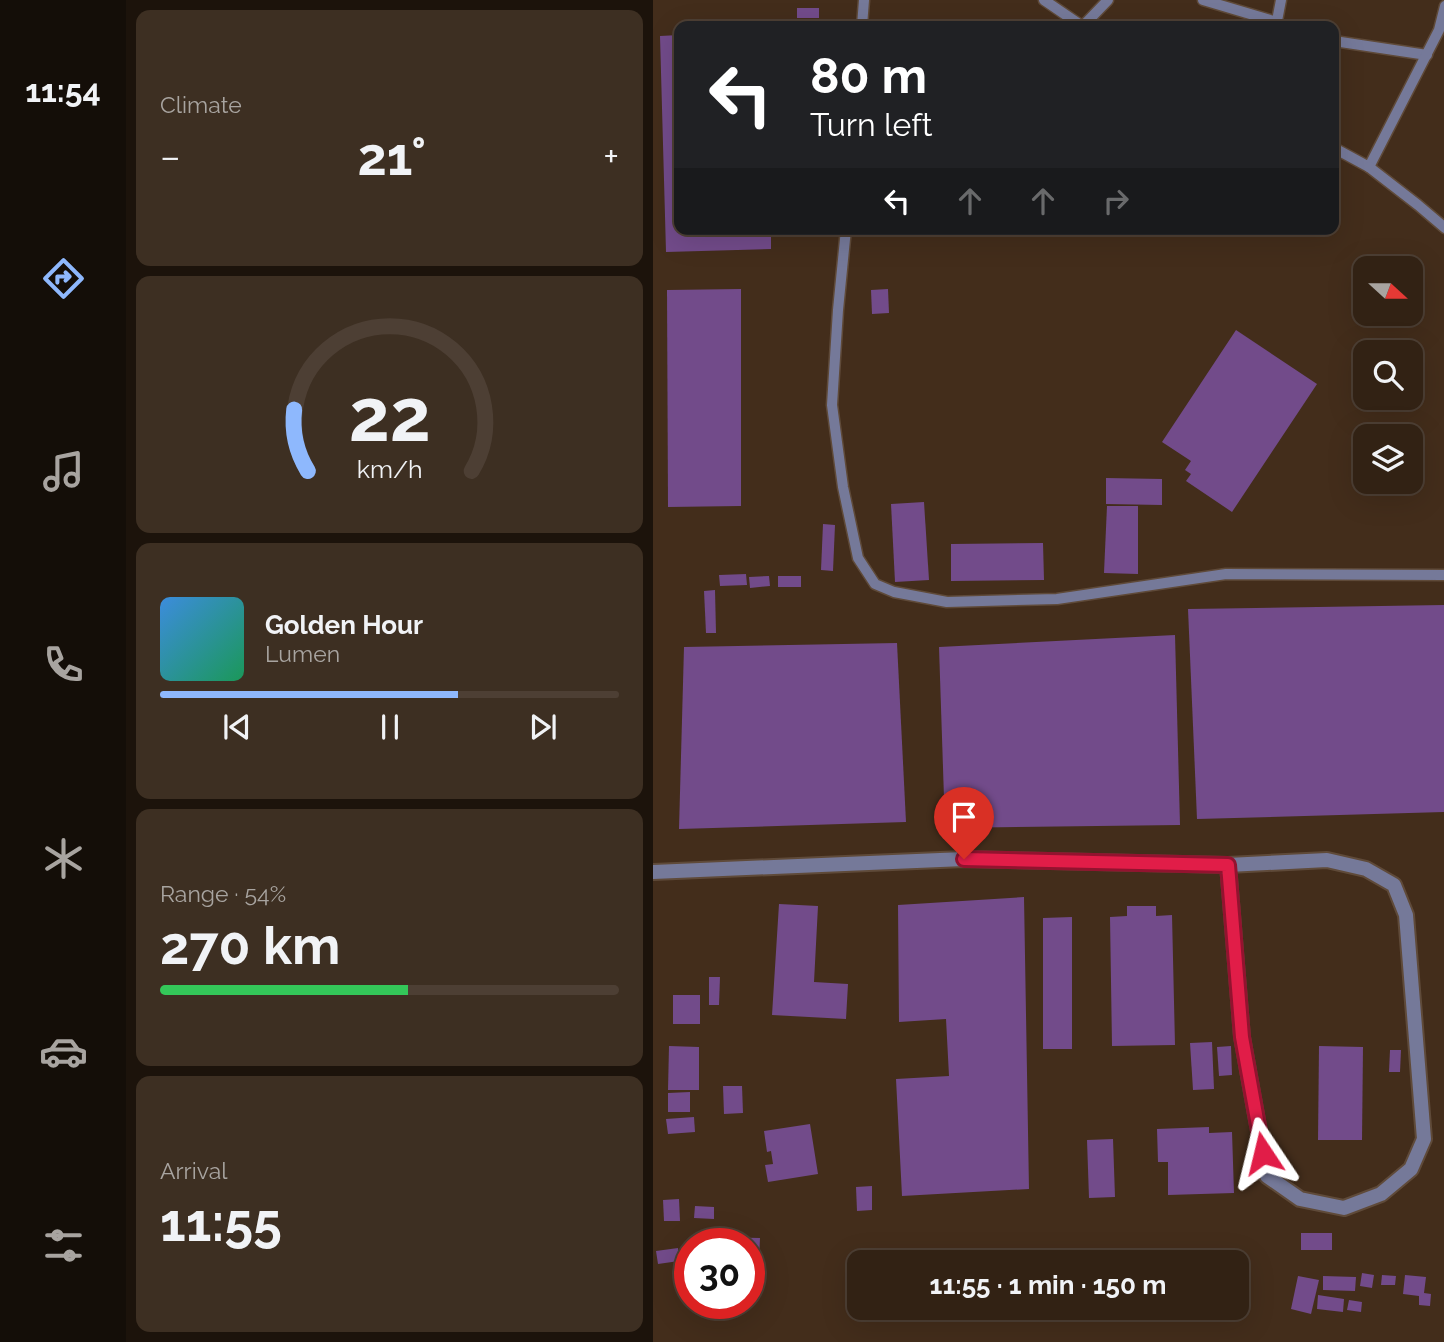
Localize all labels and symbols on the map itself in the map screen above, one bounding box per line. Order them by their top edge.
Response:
north arrow [1353,256,1423,326]
pin [934,787,994,859]
position arrow [1226,1116,1300,1190]
speed limit sign: 30 [674,1228,765,1319]

